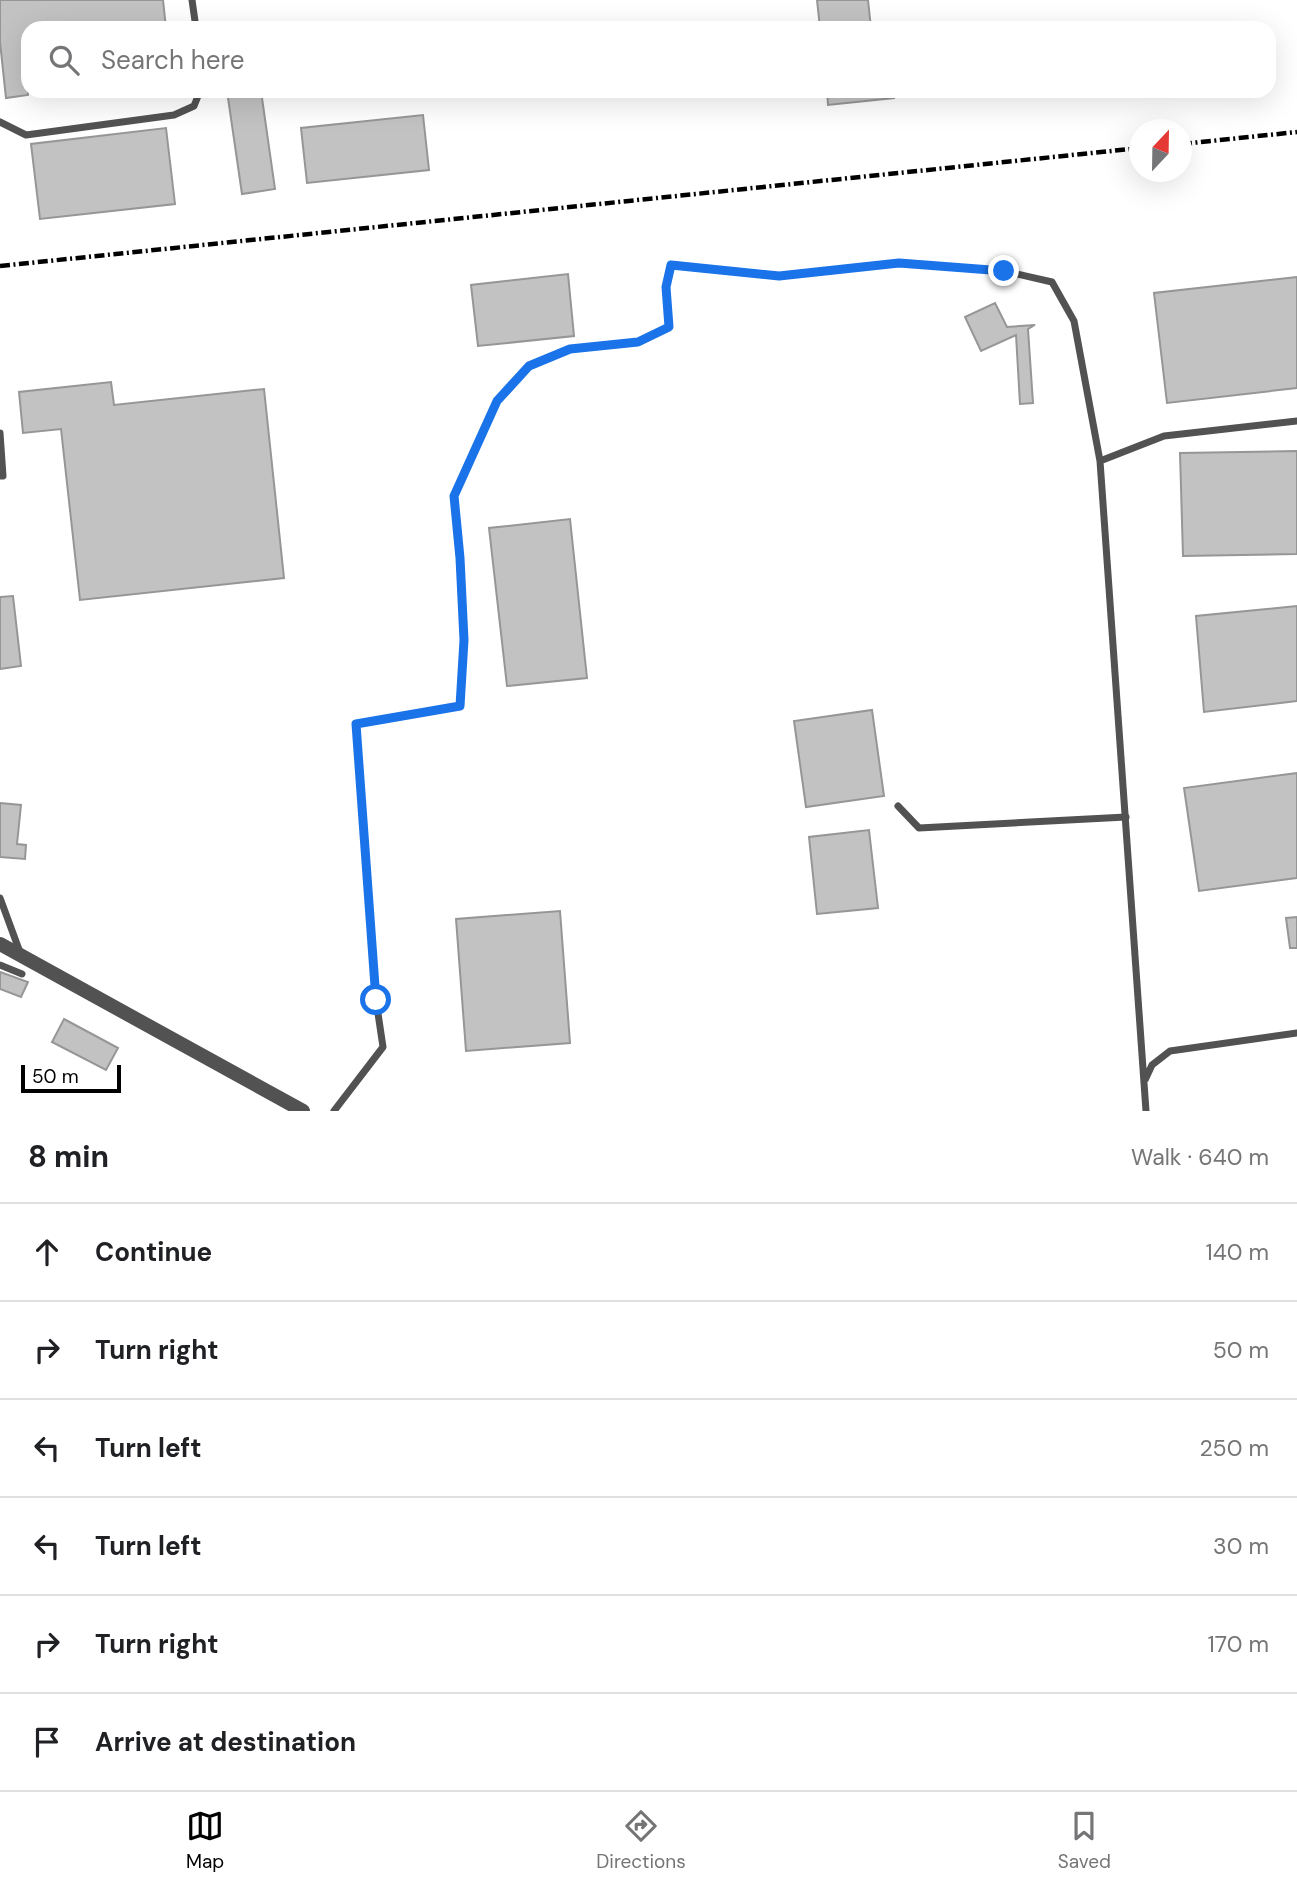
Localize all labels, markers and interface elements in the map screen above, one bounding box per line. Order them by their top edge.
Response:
search box [21,21,1276,98]
icon: search [45,41,83,79]
text: Search here [101,43,244,77]
north arrow [1129,119,1192,182]
route end [988,255,1019,286]
route start [360,984,391,1015]
scale bar [21,1062,121,1094]
text: 50 m [32,1064,79,1089]
text: 8 min [28,1137,109,1176]
text: Walk · 640 m [1131,1142,1269,1172]
icon: ahead [28,1233,66,1271]
text: Continue [95,1235,212,1269]
text: 140 m [1206,1237,1269,1267]
icon: right [28,1331,66,1369]
text: Turn right [95,1333,219,1367]
text: 50 m [1213,1335,1269,1365]
icon: left [28,1429,66,1467]
text: Turn left [95,1431,202,1465]
text: 250 m [1199,1433,1269,1463]
icon: left [28,1527,66,1565]
text: Turn left [95,1529,202,1563]
text: 30 m [1213,1531,1269,1561]
icon: right [28,1625,66,1663]
text: Turn right [95,1627,219,1661]
text: 170 m [1208,1629,1269,1659]
icon: arrive [28,1723,66,1761]
text: Arrive at destination [95,1725,356,1759]
tab: Map [186,1807,224,1874]
tab: Directions [596,1807,686,1874]
tab: Saved [1058,1807,1111,1874]

